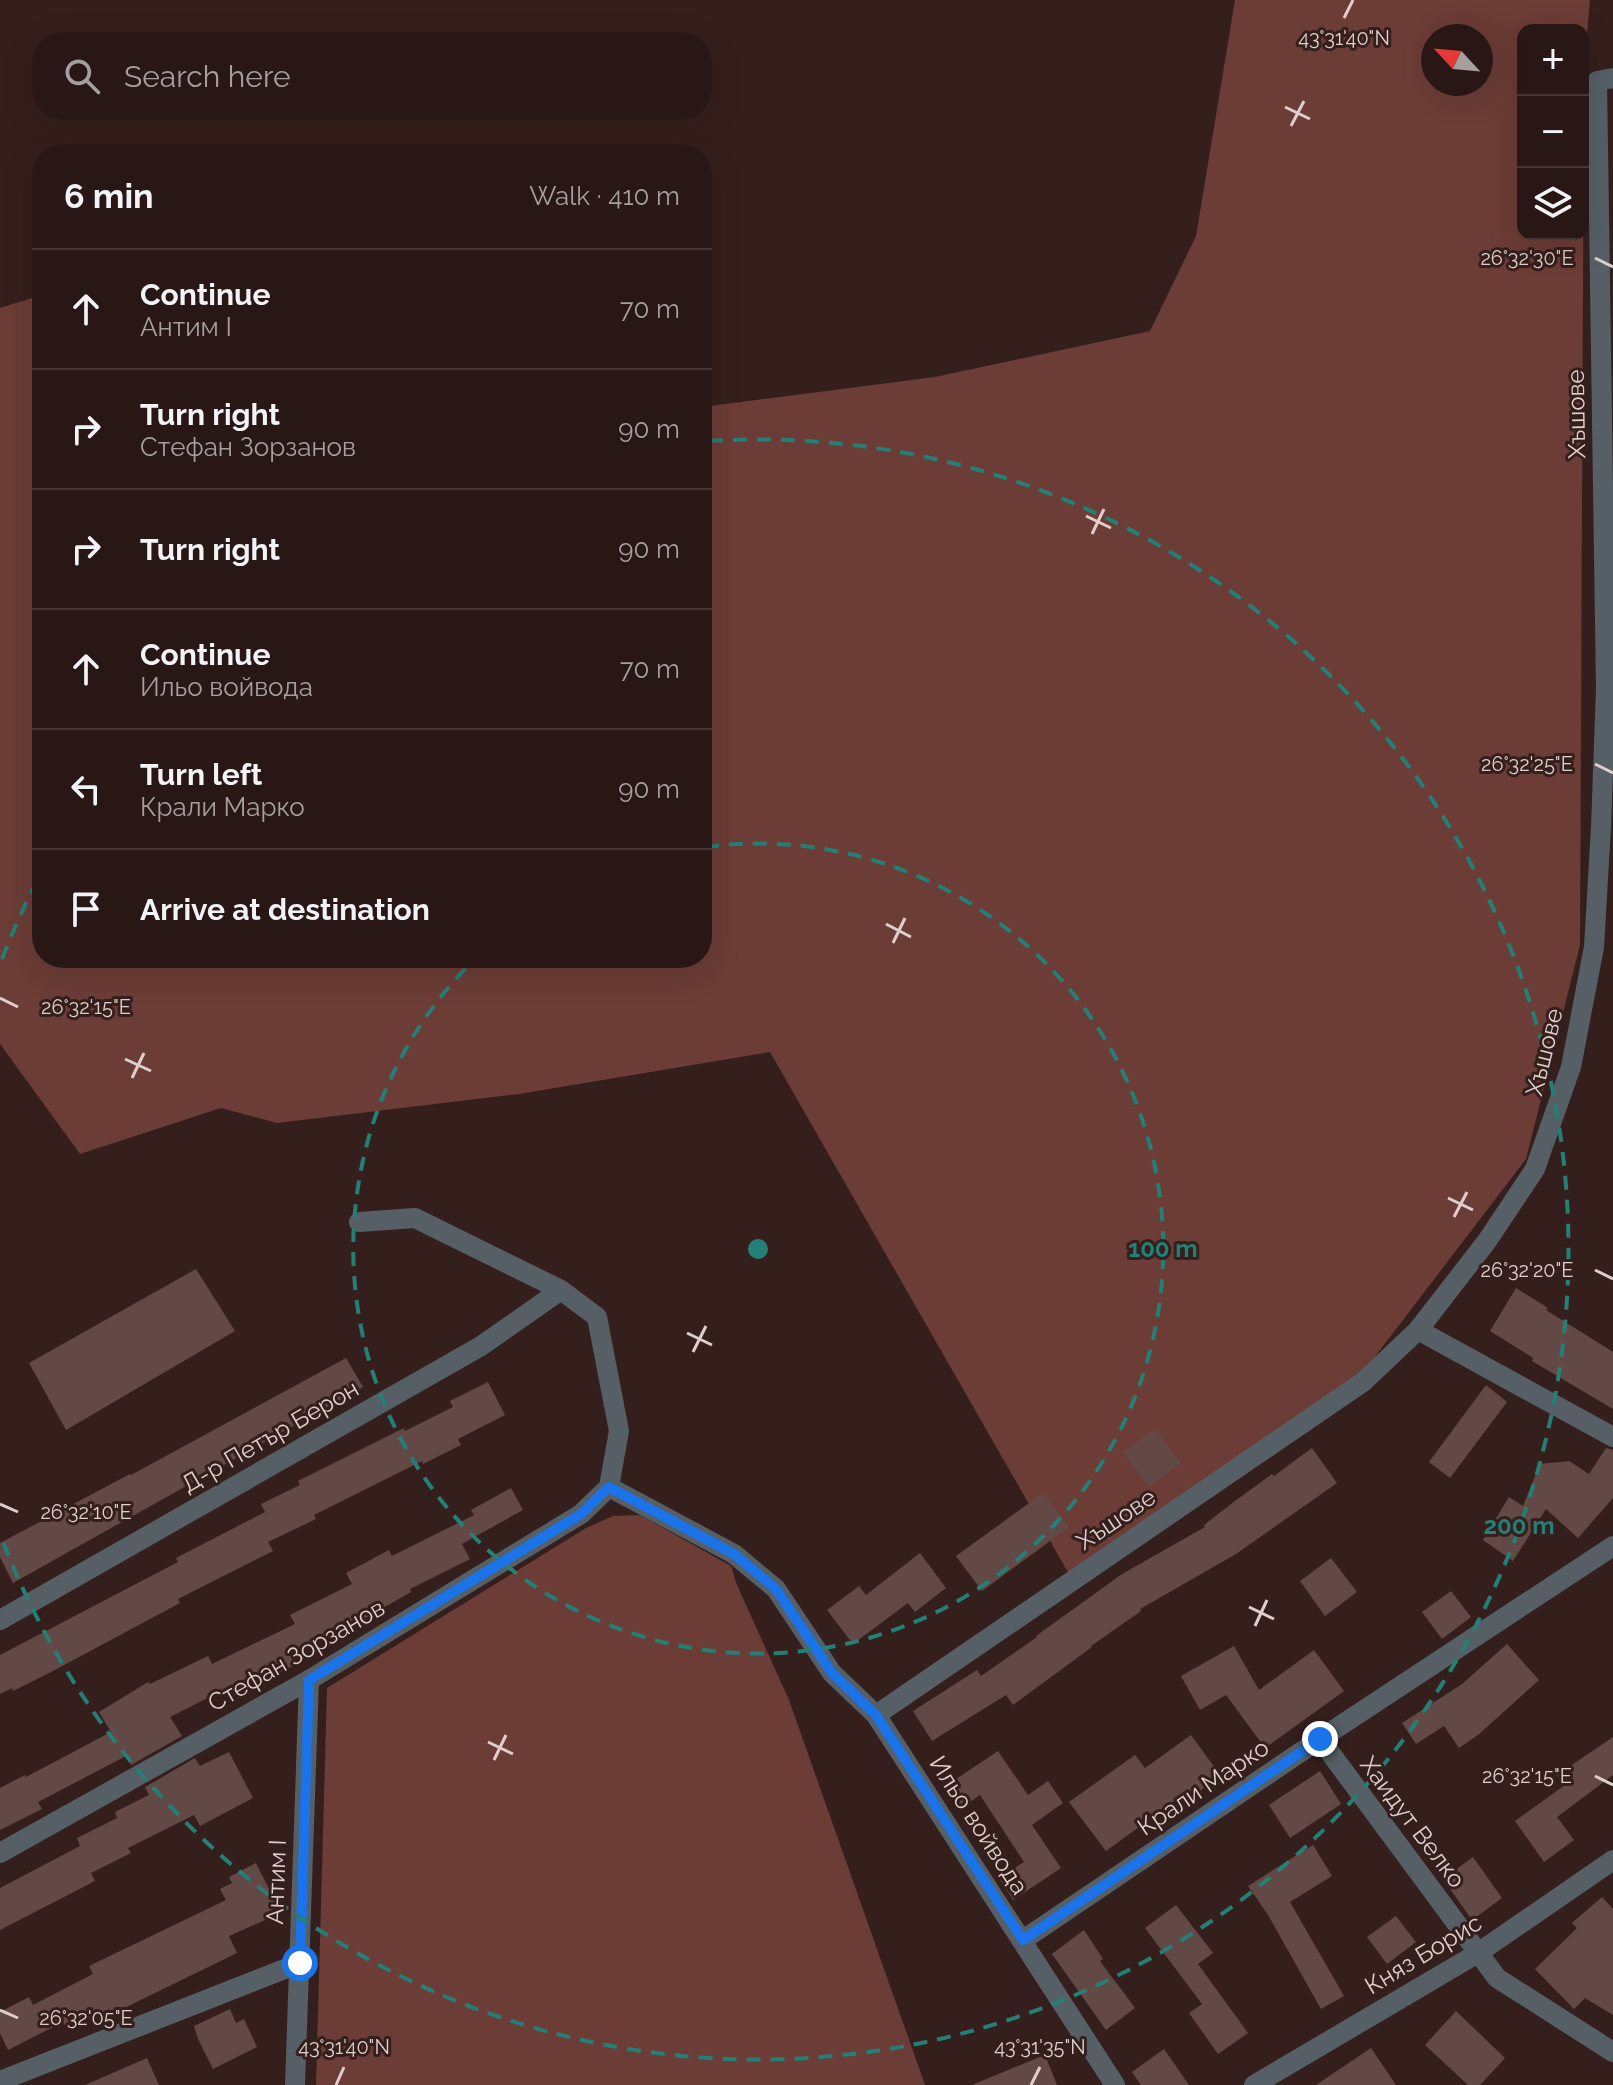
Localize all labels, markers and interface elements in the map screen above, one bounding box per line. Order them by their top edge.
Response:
north arrow [1421,24,1493,96]
map controls [1517,24,1589,240]
button: + [1517,24,1589,96]
text: 43°31'40"N [1298,26,1390,50]
search box [32,32,712,120]
icon: search [60,54,104,98]
text: Search here [124,59,291,94]
button: − [1517,96,1589,168]
button: layers [1517,168,1589,240]
text: 6 min [64,176,154,216]
text: Walk · 410 m [529,181,680,211]
text: 26°32'30"E [1480,246,1574,270]
text: Continue [140,277,271,312]
icon: ahead [64,287,108,331]
text: 70 m [620,294,680,324]
text: Антим I [140,312,232,342]
street label: Хъшове [1561,369,1591,459]
text: Turn right [140,397,280,432]
icon: right [64,407,108,451]
text: 90 m [618,414,680,444]
text: Стефан Зорзанов [140,432,356,462]
icon: right [64,527,108,571]
text: Turn right [140,532,280,567]
text: 90 m [618,534,680,564]
text: Continue [140,637,271,672]
icon: ahead [64,647,108,691]
text: 70 m [620,654,680,684]
text: Ильо войвода [140,672,313,702]
text: 26°32'25"E [1481,752,1573,776]
text: Turn left [140,757,262,792]
icon: left [64,767,108,811]
text: 90 m [618,774,680,804]
text: Крали Марко [140,792,305,822]
icon: arrive [64,887,108,931]
text: Arrive at destination [140,892,430,927]
text: 26°32'15"E [41,995,131,1019]
street label: Хъшове [1519,1005,1569,1099]
text: 100 m [1128,1234,1198,1263]
centre of rings [744,1235,772,1263]
text: 26°32'20"E [1480,1258,1574,1282]
street label: Д-р Петър Берон [176,1374,364,1498]
street label: Хъшове [1071,1482,1161,1556]
text: 26°32'10"E [40,1500,132,1524]
text: 200 m [1483,1511,1555,1540]
street label: Стефан Зорзанов [202,1593,390,1717]
route end [1302,1721,1338,1757]
street label: Крали Марко [1132,1732,1274,1842]
street label: Ильо войвода [923,1750,1035,1900]
street label: Хаидут Велко [1354,1751,1472,1893]
text: 26°32'15"E [1482,1764,1572,1788]
street label: Антим I [260,1839,292,1925]
street label: Княз Борис [1359,1908,1487,2000]
route start [282,1945,318,1981]
text: 26°32'05"E [39,2006,133,2030]
text: 43°31'40"N [298,2035,390,2059]
text: 43°31'35"N [994,2035,1086,2059]

